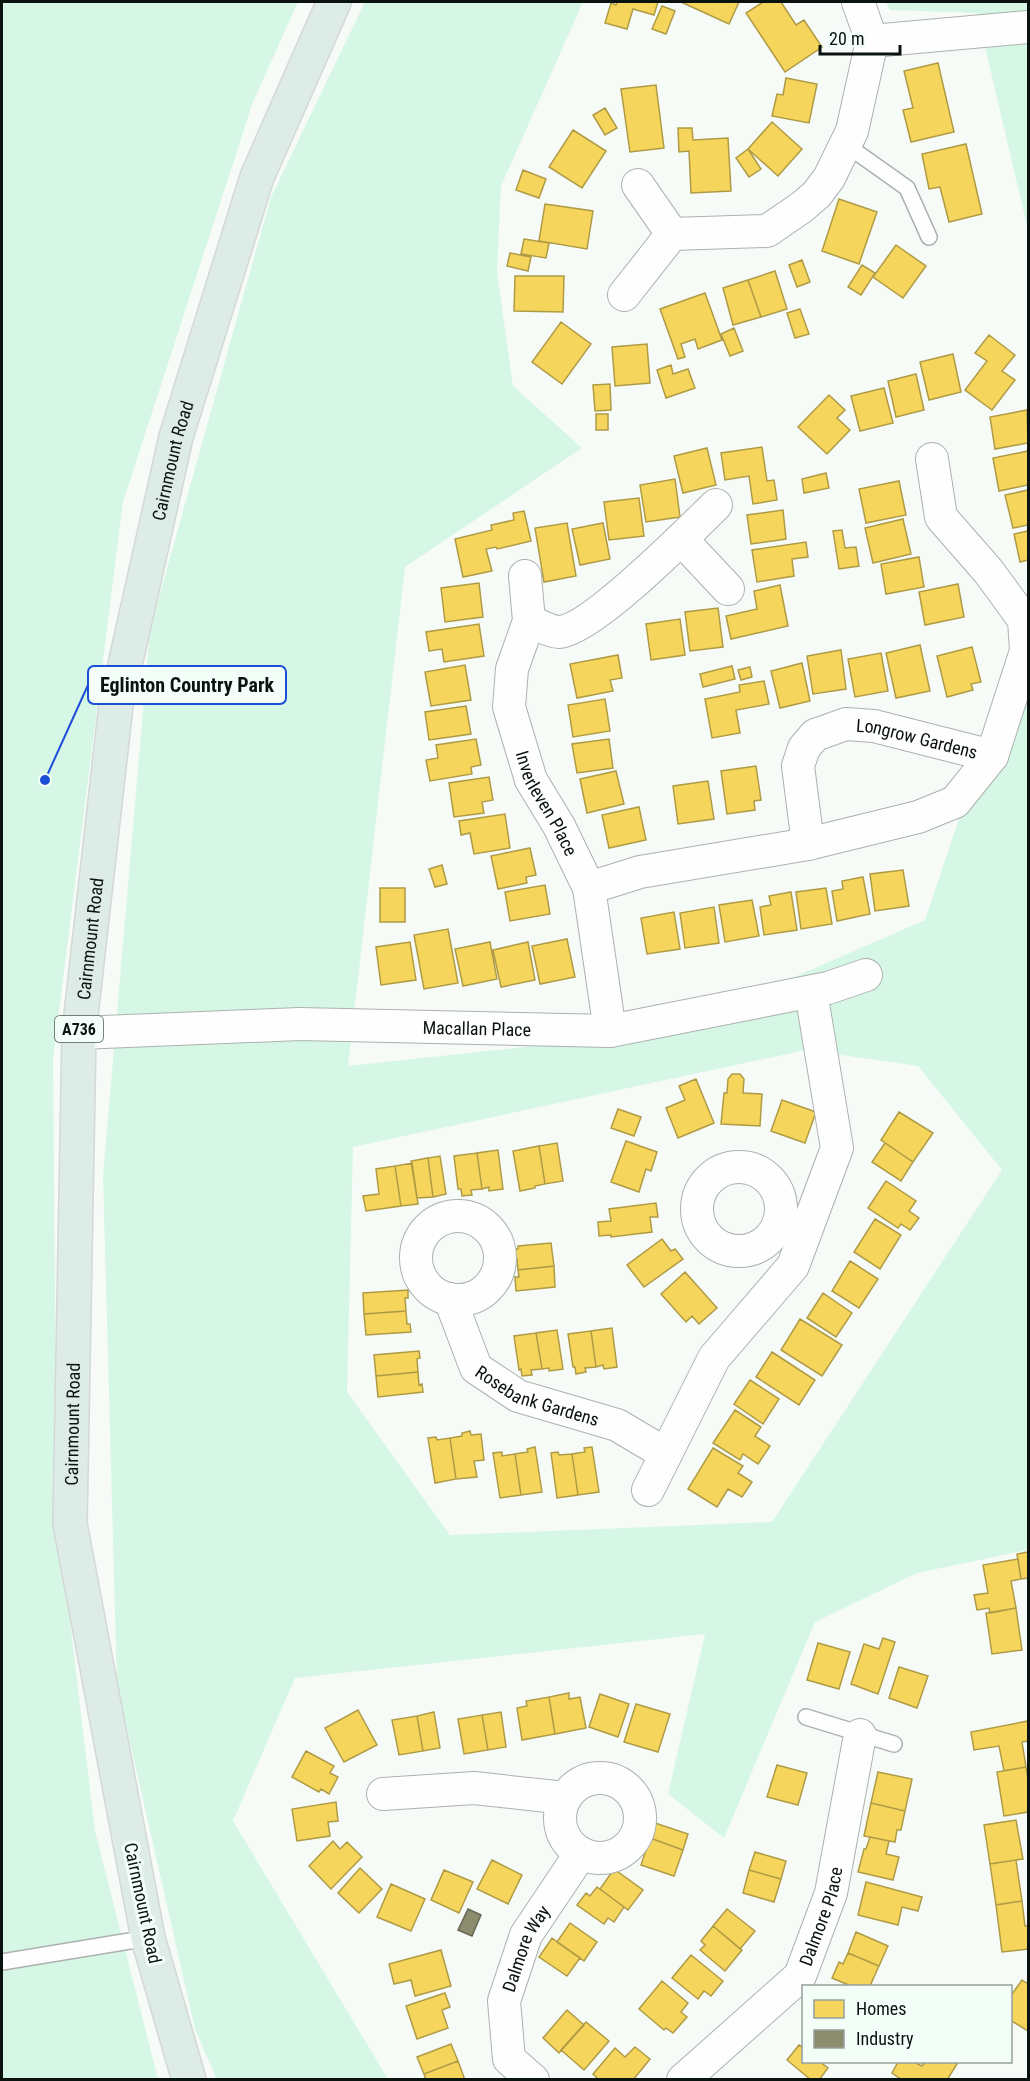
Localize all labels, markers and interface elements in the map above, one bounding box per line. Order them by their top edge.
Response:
scale bar [820,18,900,56]
text: 20 m [829,28,864,49]
street label: Cairnmount Road [147,398,197,523]
callout: Eglinton Country Park [88,666,286,704]
text: Eglinton Country Park [100,673,275,697]
street label: Longrow Gardens [856,714,980,762]
street label: Inverleven Place [512,748,582,859]
street label: Cairnmount Road [72,877,107,1001]
road number: A736 [55,1016,103,1042]
street label: Macallan Place [422,1016,531,1040]
street label: Rosebank Gardens [472,1360,602,1430]
street label: Cairnmount Road [60,1362,83,1486]
street label: Cairnmount Road [120,1841,166,1965]
street label: Dalmore Place [794,1865,846,1969]
street label: Dalmore Way [497,1901,554,1994]
legend [802,1985,1012,2063]
text: Homes [856,1998,906,2019]
text: Industry [856,2028,914,2049]

